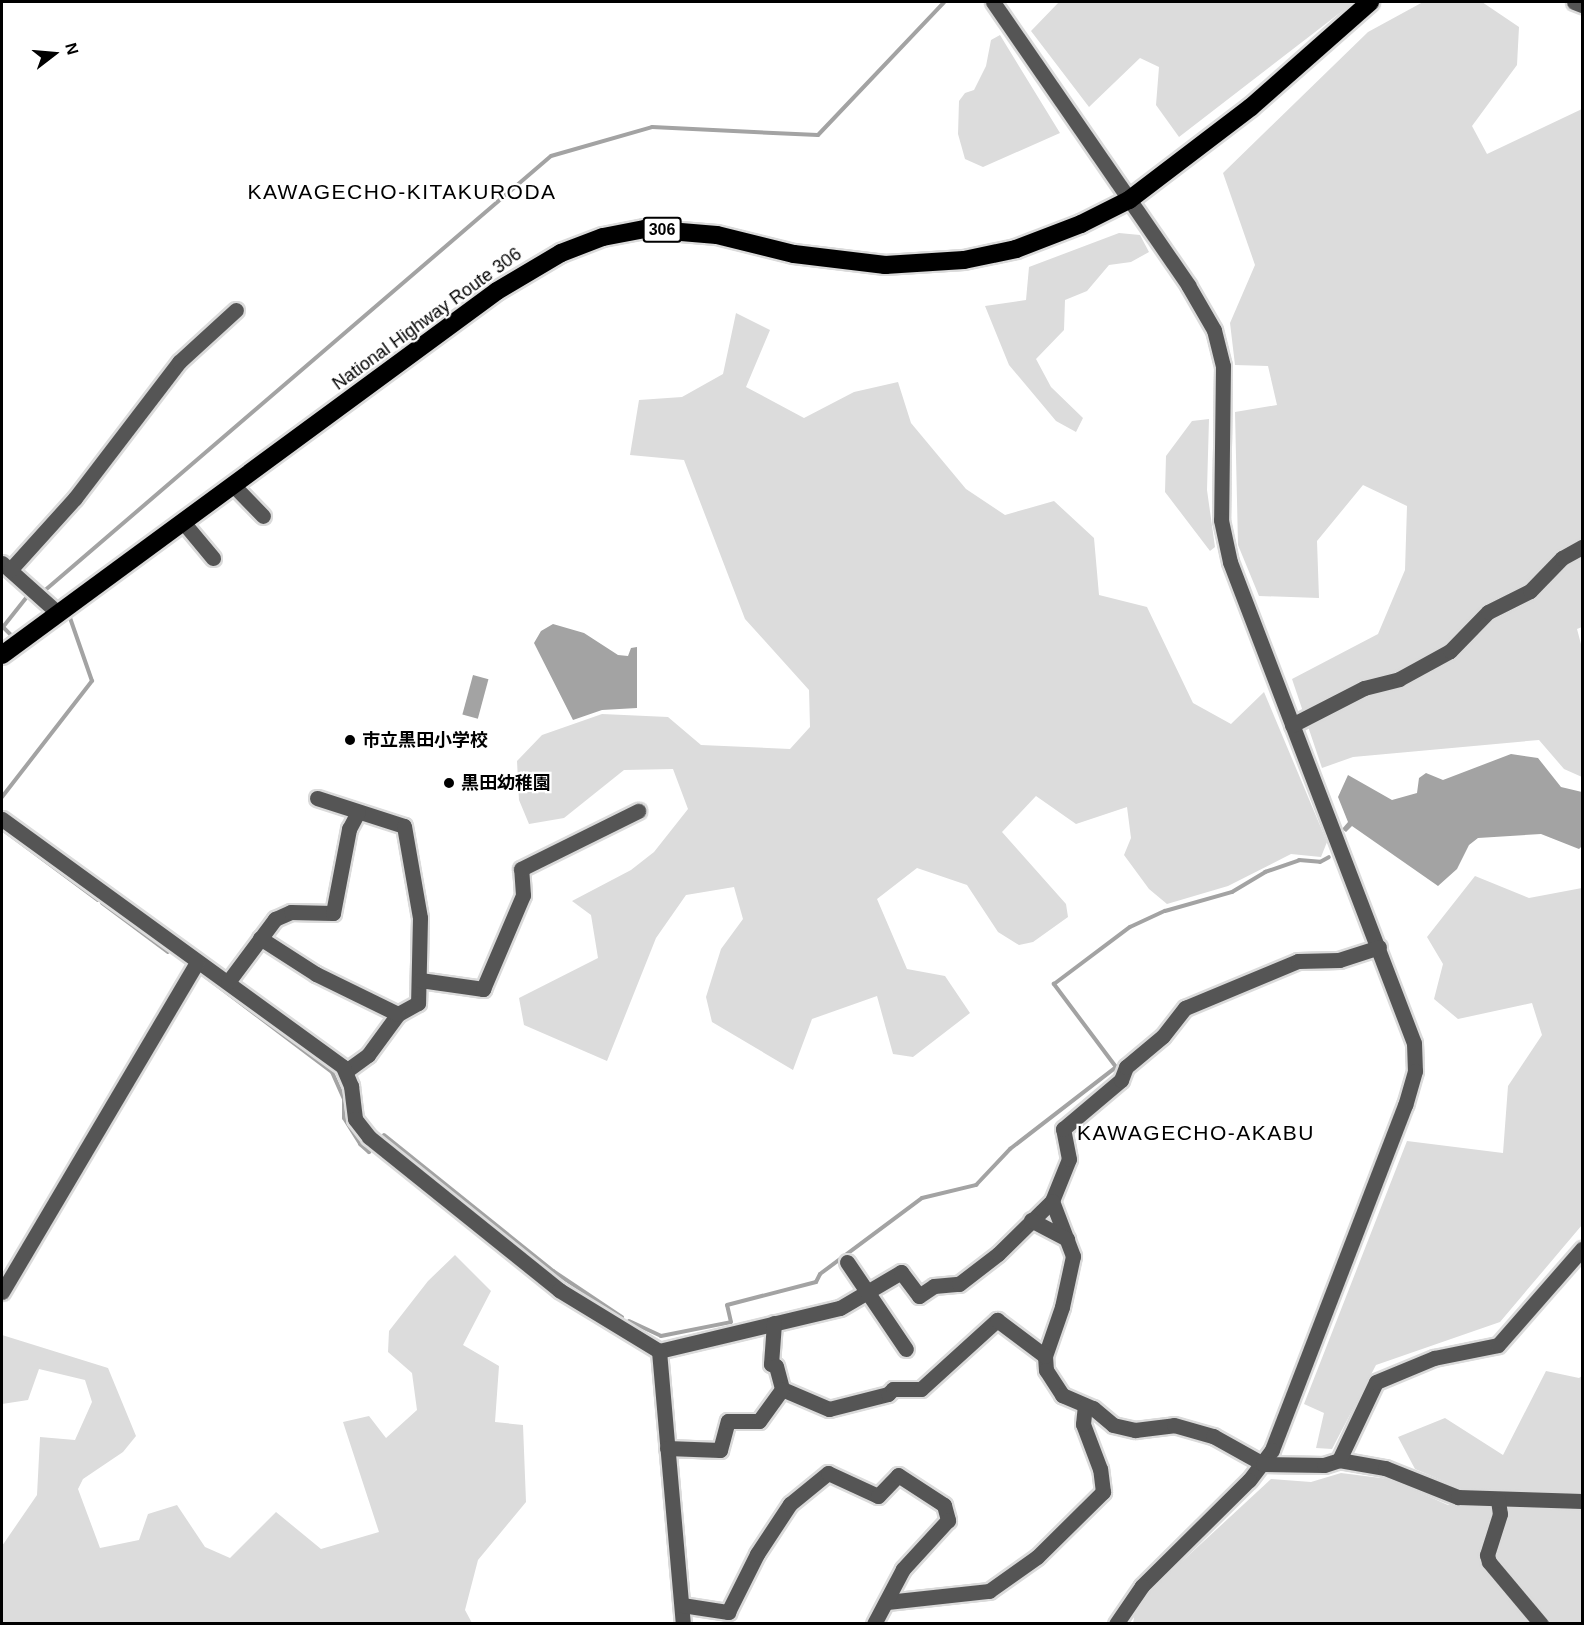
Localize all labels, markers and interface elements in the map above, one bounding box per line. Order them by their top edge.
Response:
north arrow [24,24,84,84]
text: N [62,41,82,57]
district label: KAWAGECHO-KITAKURODA [247,179,557,205]
road number: 306 [642,217,682,243]
street label: National Highway Route 306 [328,243,526,395]
place label: 市立黒田小学校 [362,729,488,751]
marker: 市立黒田小学校 [343,733,357,747]
place label: 黒田幼稚園 [461,772,551,794]
marker: 黒田幼稚園 [442,776,456,790]
district label: KAWAGECHO-AKABU [1077,1120,1315,1146]

